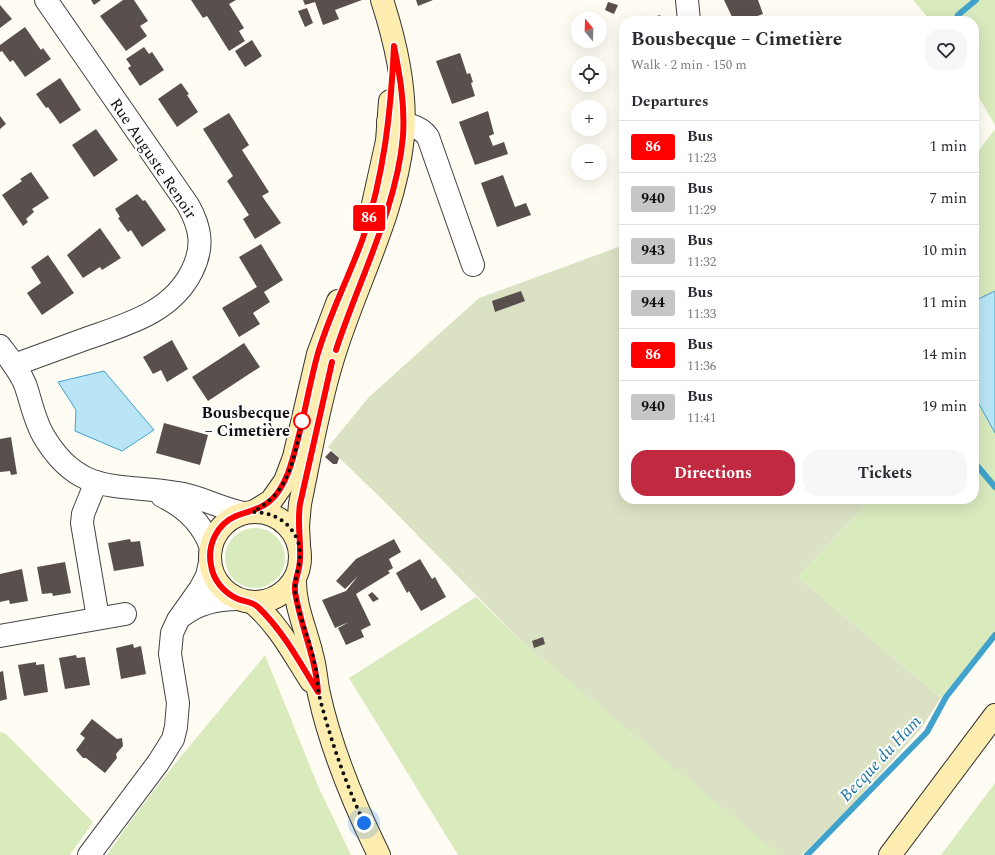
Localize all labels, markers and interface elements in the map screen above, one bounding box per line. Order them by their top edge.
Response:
north arrow [571,12,607,48]
map controls [571,12,607,180]
text: Bousbecque – Cimetière [631,25,842,54]
button: heart [925,29,967,71]
text: Walk · 2 min · 150 m [631,55,747,75]
button: locate [571,56,607,92]
text: Departures [631,90,709,113]
street label: Rue Auguste Renoir [104,93,203,224]
button: + [571,100,607,136]
text: Bus [687,125,713,148]
text: 1 min [929,135,967,158]
text: 86 [645,136,661,157]
button: − [571,144,607,180]
text: 11:23 [687,148,716,168]
text: Bus [687,177,713,200]
text: 7 min [929,187,967,210]
text: 940 [641,188,665,209]
text: 11:29 [687,200,716,220]
line badge: 86 [351,205,387,231]
text: 86 [361,207,377,228]
text: Bus [687,229,713,252]
text: 10 min [922,239,967,262]
text: 943 [641,240,665,261]
text: 11:32 [687,252,716,272]
text: Bus [687,281,713,304]
text: 11 min [922,291,967,314]
text: 944 [641,292,665,313]
text: 11:33 [687,304,716,324]
text: Bus [687,333,713,356]
text: 14 min [922,343,967,366]
text: 86 [645,344,661,365]
text: 11:36 [687,356,716,376]
text: Bus [687,385,713,408]
text: 19 min [922,395,967,418]
text: 940 [641,396,665,417]
place label: Bousbecque – Cimetière [201,401,290,443]
text: 11:41 [687,408,716,428]
marker: Bousbecque – Cimetière [293,412,311,430]
button: Directions [631,450,795,496]
button: Tickets [803,450,967,496]
water label: Becque du Ham [834,710,928,808]
your location [354,813,374,833]

